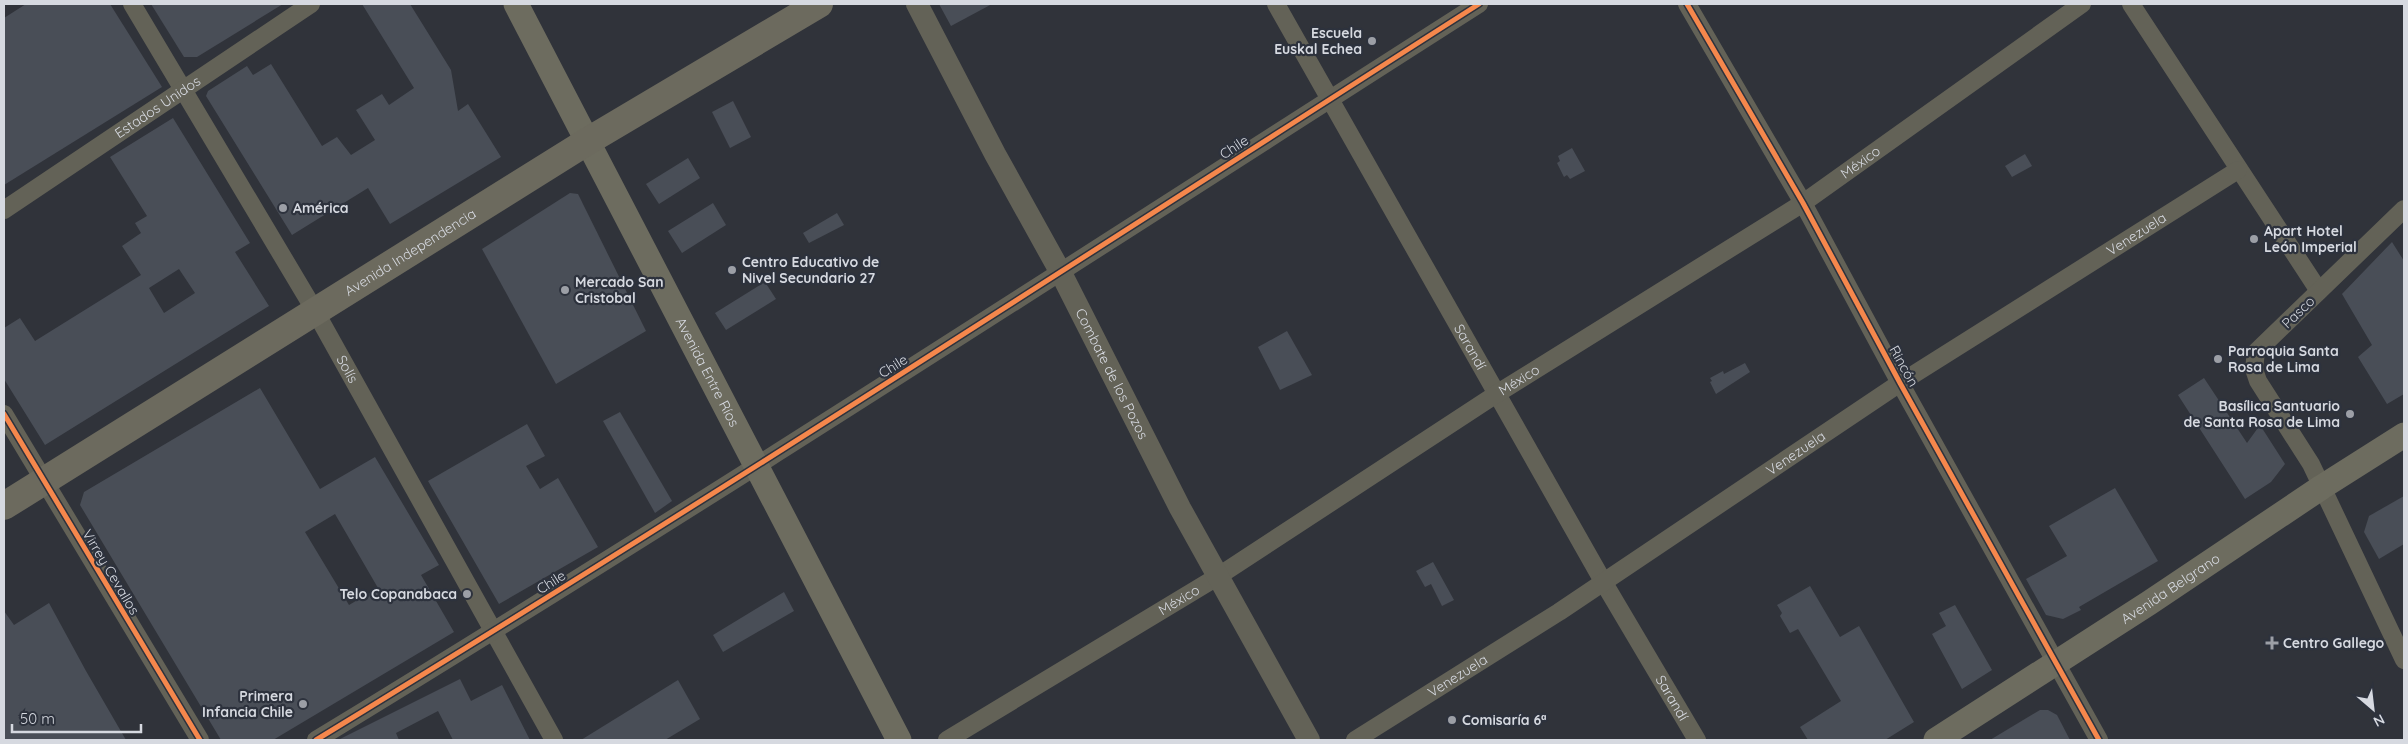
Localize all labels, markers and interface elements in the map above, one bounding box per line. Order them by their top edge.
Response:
place label: Escuela Euskal Echea [1274,24,1362,58]
marker: Escuela Euskal Echea [1366,35,1378,47]
street label: Estados Unidos [111,72,204,142]
street label: Chile [1216,131,1252,163]
street label: México [1837,142,1884,182]
place label: América [293,199,349,217]
marker: América [277,202,289,214]
street label: Avenida Independencia [341,204,479,300]
street label: Venezuela [2103,208,2170,260]
place label: Apart Hotel León Imperial [2264,222,2357,256]
marker: Apart Hotel León Imperial [2248,233,2260,245]
place label: Centro Educativo de Nivel Secundario 27 [742,253,879,287]
marker: Centro Educativo de Nivel Secundario 27 [726,264,738,276]
place label: Mercado San Cristobal [575,273,664,307]
marker: Mercado San Cristobal [559,284,571,296]
street label: Pasco [2278,292,2318,332]
street label: Combate de los Pozos [1071,305,1153,442]
street label: Avenida Entre Ríos [672,314,743,430]
street label: Sarandí [1450,321,1490,373]
street label: Rincón [1885,342,1923,390]
place label: Parroquia Santa Rosa de Lima [2228,342,2339,376]
street label: Chile [875,350,911,382]
street label: Solís [332,352,362,386]
marker: Parroquia Santa Rosa de Lima [2212,353,2224,365]
street label: México [1495,360,1543,399]
place label: Basílica Santuario de Santa Rosa de Lima [2183,397,2340,431]
marker: Basílica Santuario de Santa Rosa de Lima [2344,408,2356,420]
street label: Venezuela [1763,427,1829,479]
street label: Virrey Cevallos [78,526,144,618]
street label: Avenida Belgrano [2117,549,2223,628]
street label: Chile [533,566,569,598]
street label: México [1155,581,1203,619]
place label: Telo Copanabaca [339,585,457,603]
marker: Telo Copanabaca [461,588,473,600]
place label: Centro Gallego [2283,634,2385,652]
marker: Centro Gallego [2265,636,2279,650]
street label: Venezuela [1424,650,1491,701]
street label: Sarandí [1652,672,1692,724]
north arrow [2348,684,2398,734]
place label: Primera Infancia Chile [202,687,293,721]
marker: Primera Infancia Chile [297,698,309,710]
scale bar [12,702,141,734]
text: 50 m [20,709,55,728]
text: N [2370,710,2388,731]
place label: Comisaría 6ª [1462,711,1546,729]
marker: Comisaría 6ª [1446,714,1458,726]

